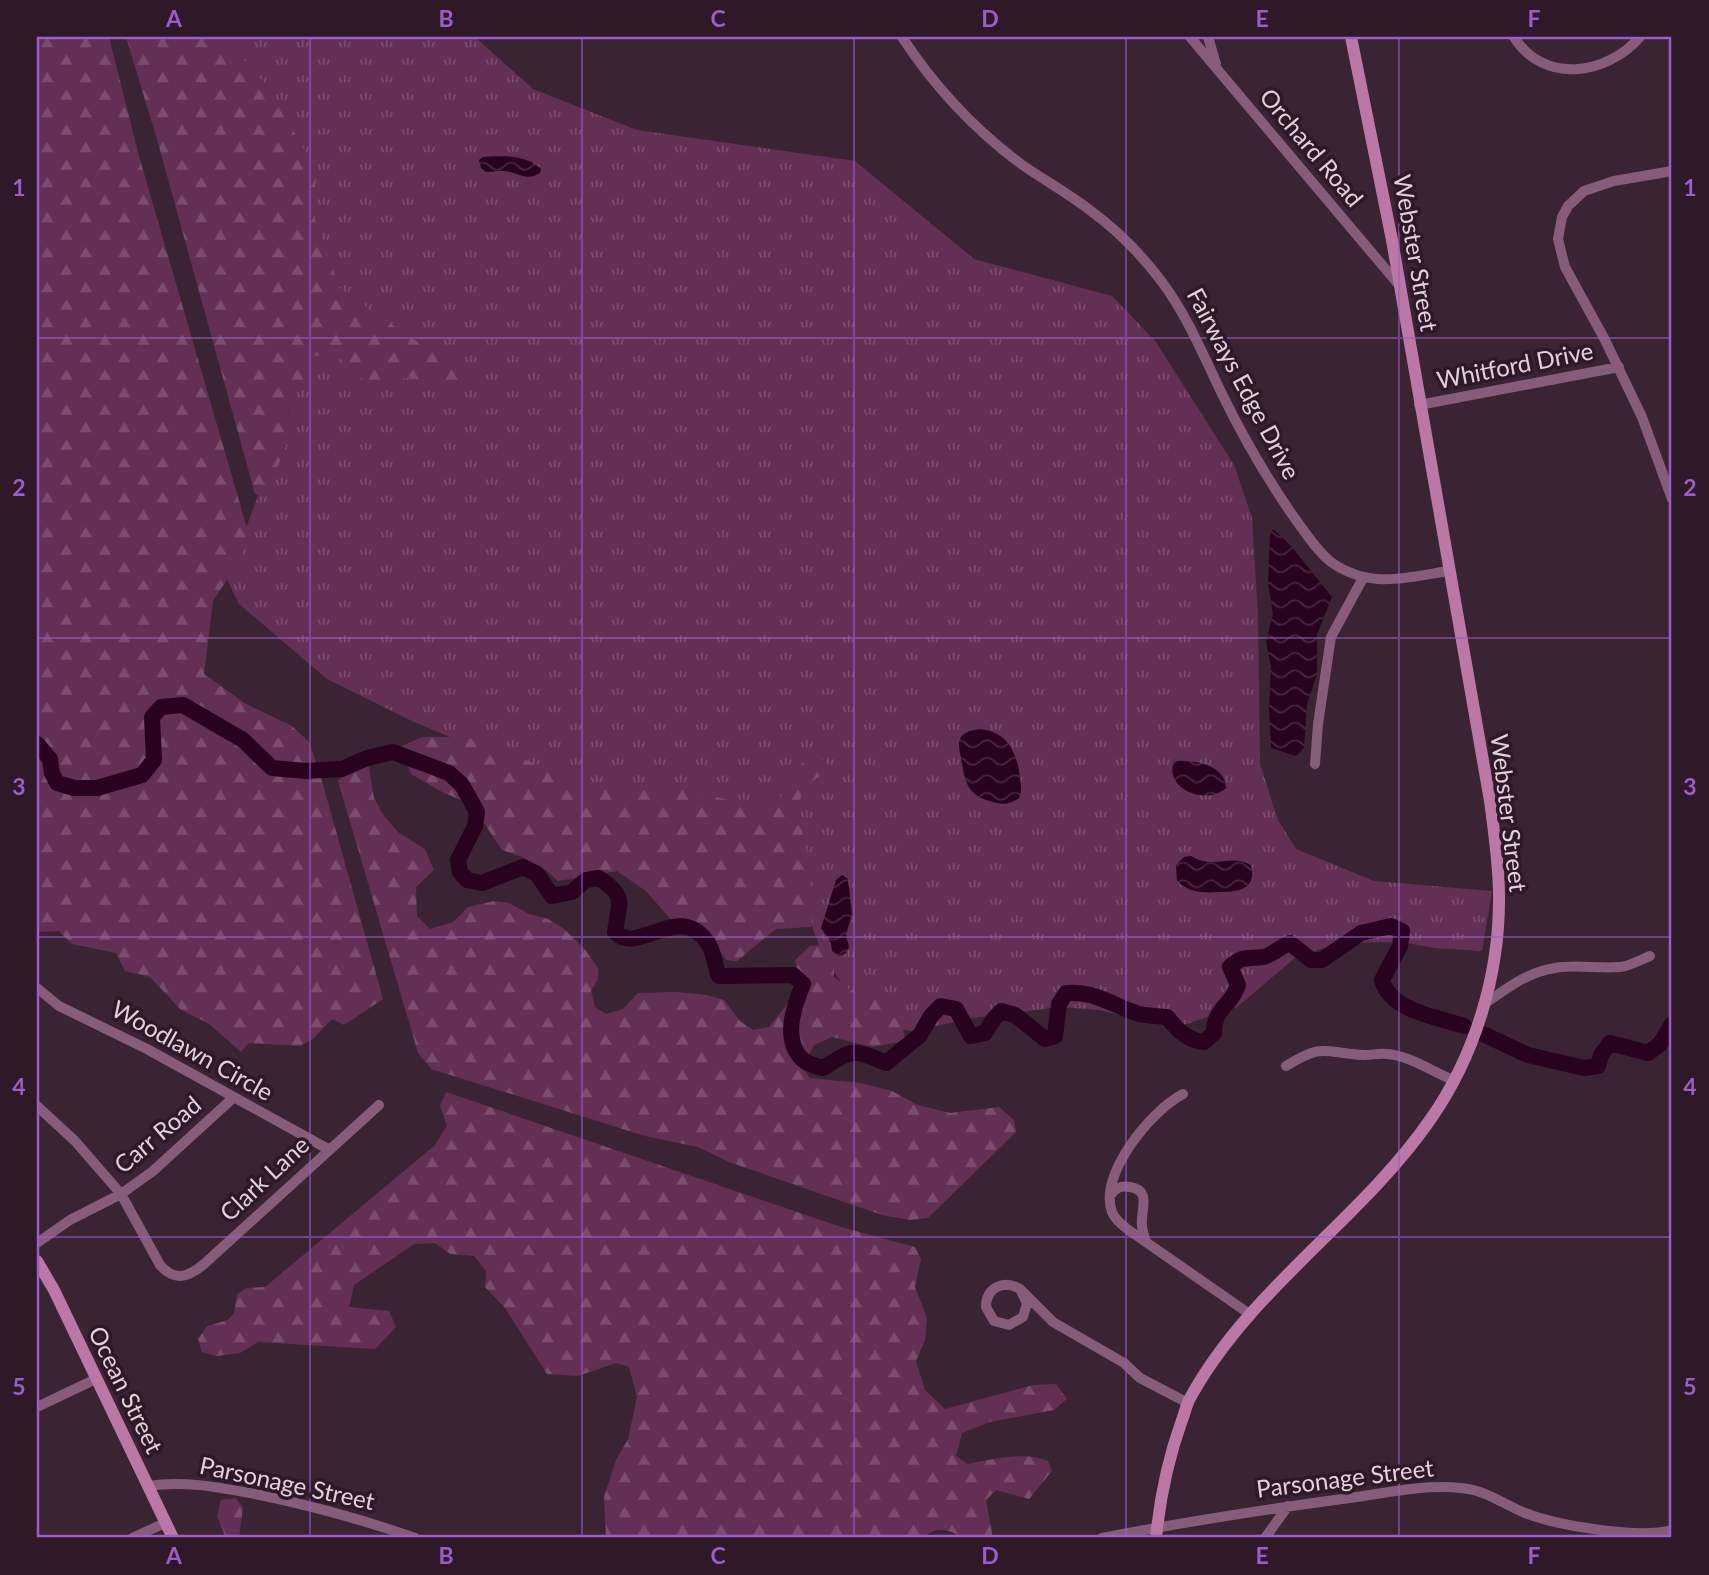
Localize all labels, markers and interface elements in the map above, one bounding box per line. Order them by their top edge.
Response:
text: A [165,4,183,32]
text: B [438,4,454,32]
text: C [710,4,726,32]
text: D [981,4,999,32]
text: E [1255,4,1269,32]
text: F [1527,4,1541,32]
street label: Orchard Road [1254,82,1370,212]
street label: Webster Street [1388,172,1445,334]
text: 1 [12,173,26,201]
text: 1 [1683,173,1697,201]
street label: Fairways Edge Drive [1182,283,1307,484]
street label: Whitford Drive [1434,335,1595,394]
text: 2 [12,473,26,501]
text: 2 [1683,473,1697,501]
street label: Webster Street [1485,732,1534,894]
text: 3 [12,772,26,800]
text: 3 [1683,772,1697,800]
street label: Woodlawn Circle [107,993,278,1106]
text: 4 [12,1072,26,1100]
text: 4 [1683,1072,1697,1100]
street label: Carr Road [108,1089,206,1178]
street label: Clark Lane [213,1129,314,1226]
street label: Ocean Street [83,1321,170,1458]
text: 5 [12,1372,26,1400]
text: 5 [1683,1372,1697,1400]
street label: Parsonage Street [197,1450,378,1515]
street label: Parsonage Street [1255,1452,1435,1503]
text: A [165,1541,183,1569]
text: B [438,1541,454,1569]
text: C [710,1541,726,1569]
text: D [981,1541,999,1569]
text: E [1255,1541,1269,1569]
text: F [1527,1541,1541,1569]

